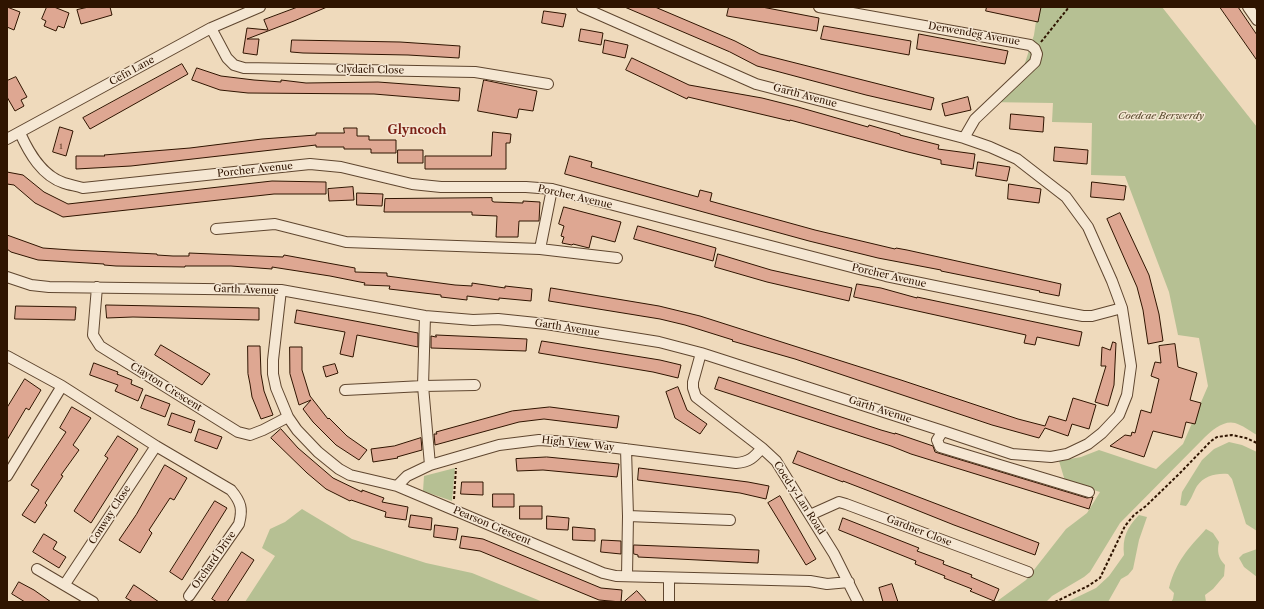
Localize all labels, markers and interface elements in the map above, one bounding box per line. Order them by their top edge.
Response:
street label: Derwendeg Avenue [927,20,1021,48]
street label: Cefn Lane [107,54,157,88]
street label: Clydach Close [336,63,404,77]
street label: Garth Avenue [772,82,838,110]
park label: Coedcae Berwerdy [1118,110,1204,122]
district label: Glyncoch [388,124,446,138]
house number: 1 [59,142,63,152]
street label: Porcher Avenue [217,160,293,180]
street label: Porcher Avenue [537,183,613,211]
street label: Porcher Avenue [851,262,927,290]
street label: Garth Avenue [213,283,279,297]
street label: Garth Avenue [534,317,600,339]
street label: Clayton Crescent [128,360,204,414]
street label: Garth Avenue [847,394,913,426]
street label: High View Way [541,434,615,454]
street label: Coed-y-Lan Road [771,459,827,537]
street label: Conway Close [86,483,134,547]
street label: Pearson Crescent [451,504,533,548]
street label: Gardner Close [885,513,953,549]
street label: Orchard Drive [190,529,238,591]

